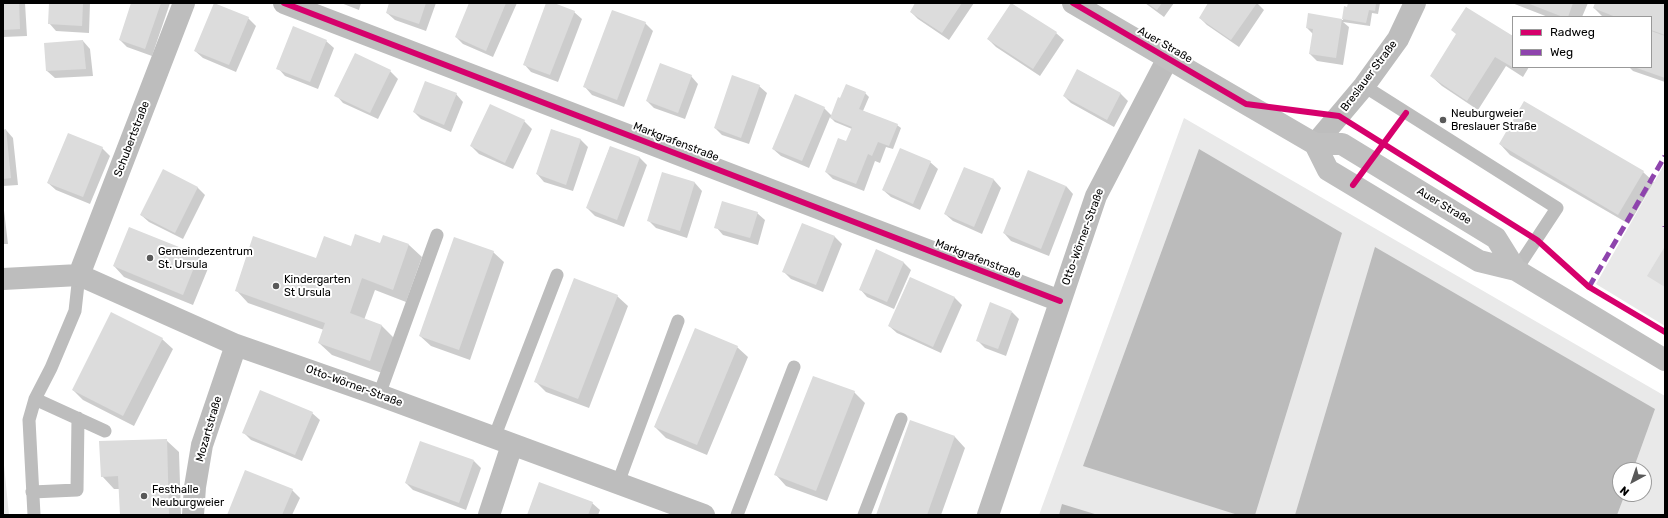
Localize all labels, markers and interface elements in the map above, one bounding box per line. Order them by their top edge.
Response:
legend [1512,16,1652,68]
street label: Auer Straße [1135,24,1195,66]
text: Radweg [1550,25,1595,39]
street label: Breslauer Straße [1338,38,1400,114]
text: Weg [1550,45,1573,59]
street label: Schubertstraße [111,99,153,179]
place label: Neuburgweier Breslauer Straße [1451,107,1537,133]
marker: Neuburgweier Breslauer Straße [1438,115,1448,125]
street label: Markgrafenstraße [631,120,721,164]
street label: Auer Straße [1415,185,1473,227]
street label: Otto-Wörner-Straße [1059,187,1107,287]
street label: Markgrafenstraße [933,237,1023,281]
place label: Gemeindezentrum St. Ursula [158,245,253,271]
marker: Gemeindezentrum St. Ursula [145,253,155,263]
place label: Kindergarten St Ursula [284,273,351,299]
marker: Kindergarten St Ursula [271,281,281,291]
street label: Otto-Wörner-Straße [304,362,404,410]
street label: Mozartstraße [193,395,225,463]
north arrow [1612,462,1652,502]
place label: Festhalle Neuburgweier [152,483,224,509]
text: N [1617,483,1632,498]
marker: Festhalle Neuburgweier [139,491,149,501]

